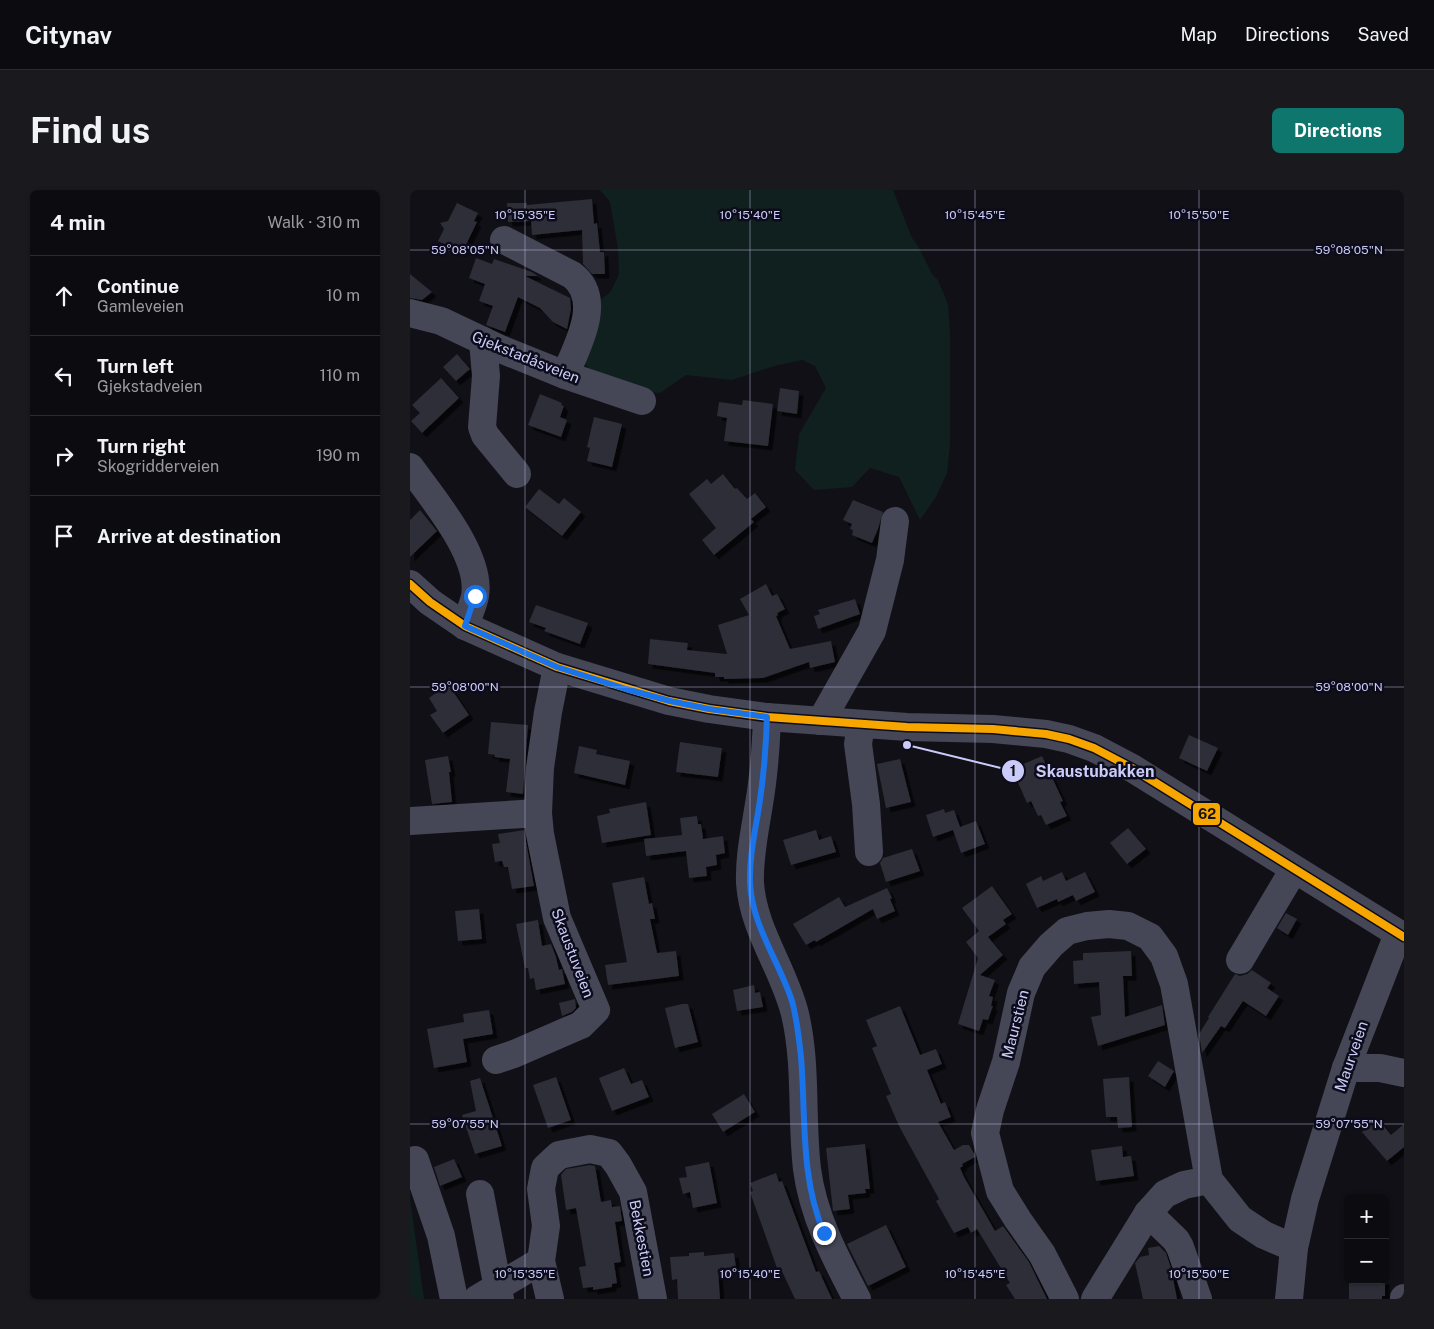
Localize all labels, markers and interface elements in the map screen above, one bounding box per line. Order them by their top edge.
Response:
text: Citynav [25,21,112,49]
text: Map [1180,24,1217,45]
text: Directions [1245,24,1330,45]
text: Saved [1358,24,1409,45]
button: Directions [1272,108,1404,153]
text: Find us [30,110,150,151]
text: 10°15'35"E [494,208,556,222]
text: 10°15'40"E [720,208,780,222]
text: 10°15'45"E [944,208,1006,222]
text: 10°15'50"E [1169,208,1229,222]
text: 4 min [50,210,105,235]
text: Walk · 310 m [267,213,360,232]
text: 59°08'05"N [431,243,499,257]
text: 59°08'05"N [1315,243,1383,257]
text: Continue [97,275,179,297]
icon: ahead [50,282,78,310]
text: 10 m [326,286,360,305]
text: Gamleveien [97,297,184,316]
street label: Gjekstadåsveien [470,328,582,386]
text: Turn left [97,355,174,377]
icon: left [50,362,78,390]
text: 110 m [319,366,360,385]
text: Gjekstadveien [97,377,203,396]
text: Turn right [97,435,186,457]
icon: right [50,442,78,470]
text: 190 m [316,446,360,465]
text: Skogridderveien [97,457,219,476]
icon: arrive [50,522,78,550]
text: Arrive at destination [97,525,281,547]
route start [464,585,487,608]
text: 59°08'00"N [431,680,499,694]
text: 59°08'00"N [1315,680,1383,694]
callout: Skaustubakken [1000,755,1164,786]
text: 1 [1010,762,1016,779]
text: Skaustubakken [1036,762,1154,781]
line badge: 62 [1192,802,1221,826]
text: 62 [1198,806,1216,822]
street label: Skaustuveien [548,906,598,1000]
street label: Maurstien [998,988,1032,1060]
street label: Maurveien [1331,1019,1371,1093]
text: 59°07'55"N [431,1117,499,1131]
text: 59°07'55"N [1315,1117,1383,1131]
map controls [1344,1194,1389,1284]
button: + [1344,1194,1389,1239]
street label: Bekkestien [626,1198,658,1278]
route end [813,1222,836,1245]
button: − [1344,1239,1389,1284]
text: 10°15'35"E [494,1267,556,1281]
text: 10°15'40"E [720,1267,780,1281]
text: 10°15'45"E [944,1267,1006,1281]
text: 10°15'50"E [1169,1267,1229,1281]

